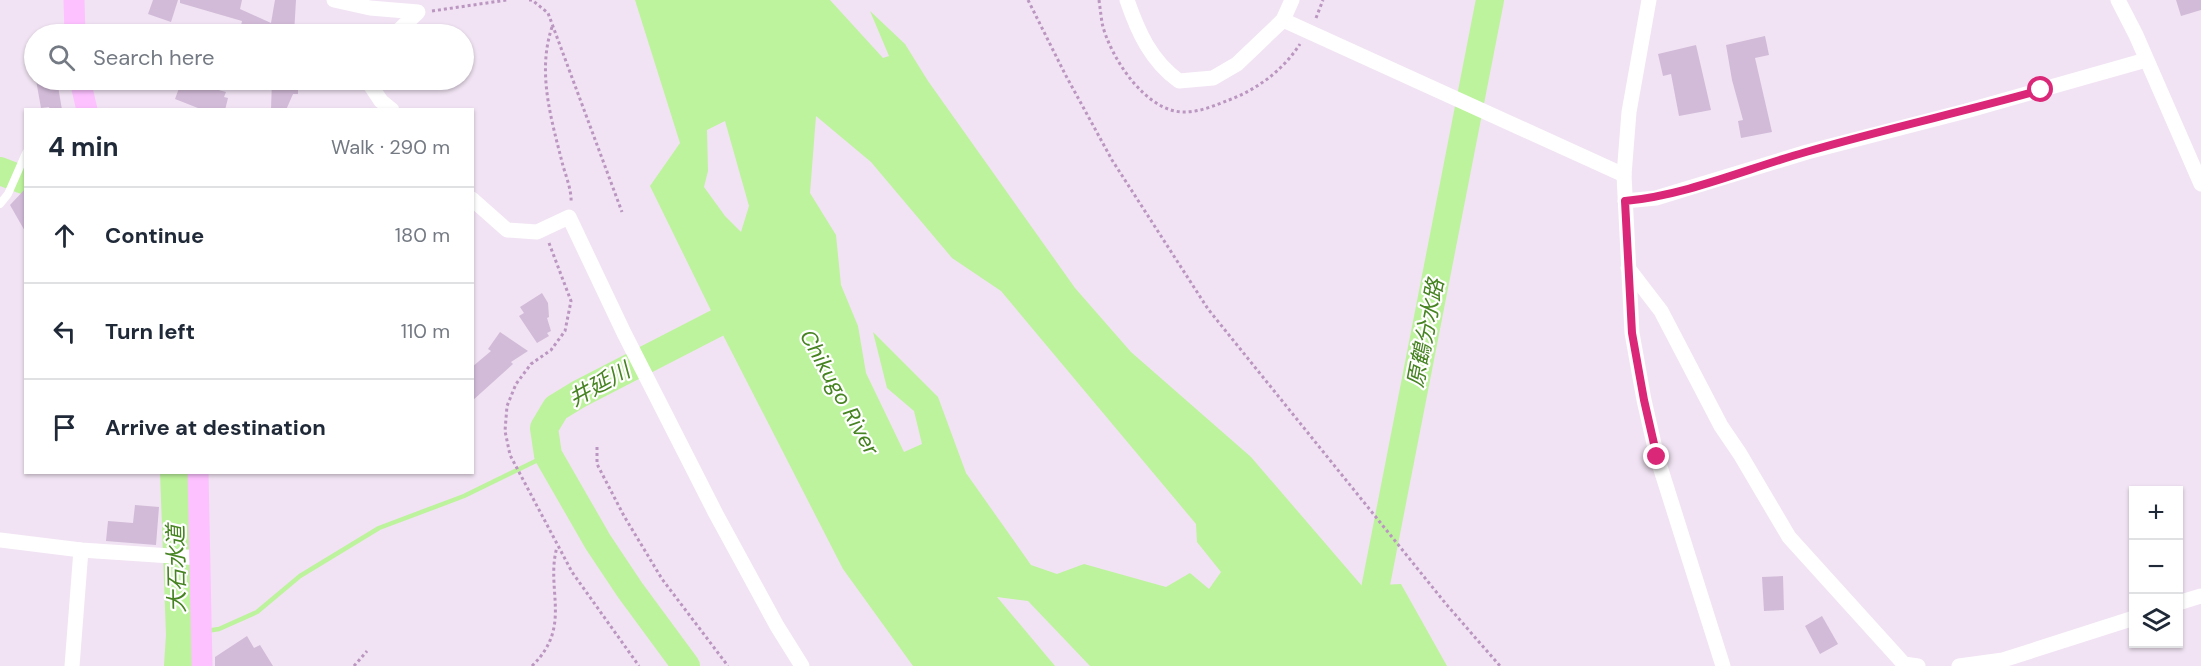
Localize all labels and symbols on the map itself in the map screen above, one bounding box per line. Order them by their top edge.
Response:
route start [2027,76,2053,102]
water label: 原鶴分水路 [1401,274,1451,390]
water label: Chikugo River [793,324,886,461]
water label: 井延川 [563,355,637,413]
route end [1643,443,1669,469]
water label: 大石水道 [161,522,192,613]

